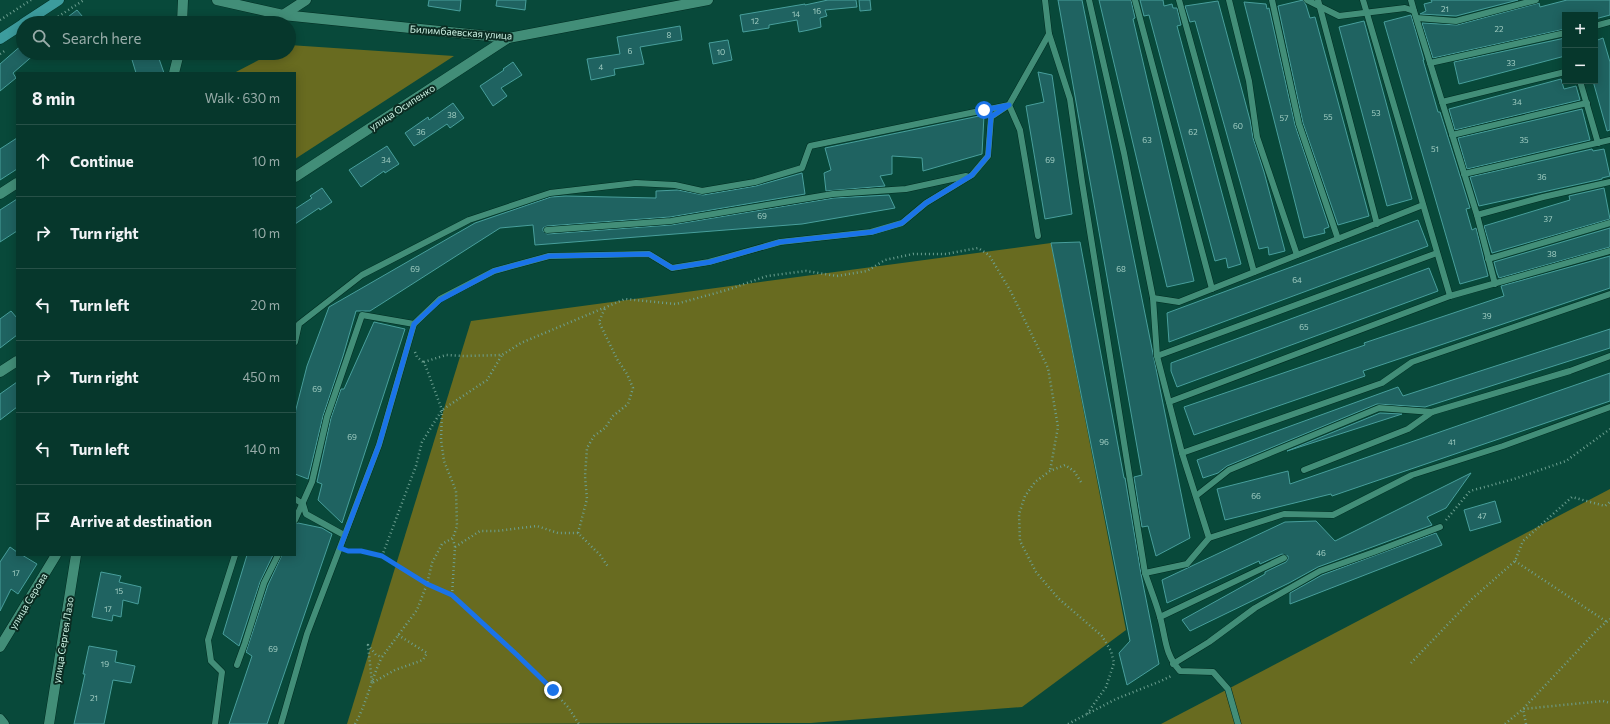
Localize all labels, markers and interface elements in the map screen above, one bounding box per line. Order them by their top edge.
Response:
house number: 21 [1441,4,1449,14]
house number: 16 [813,6,821,16]
house number: 14 [792,9,800,19]
map controls [1562,12,1598,84]
button: + [1562,12,1598,48]
search box [16,16,296,60]
house number: 12 [751,16,759,26]
street label: Билимбаевская улица [409,22,513,42]
house number: 22 [1495,24,1504,34]
icon: search [30,27,52,49]
text: Search here [62,29,141,47]
house number: 8 [667,30,672,40]
house number: 6 [628,46,633,56]
house number: 10 [717,47,725,57]
button: − [1562,48,1598,84]
house number: 33 [1506,58,1516,68]
house number: 4 [599,62,604,72]
street label: улица Осипенко [367,81,437,133]
text: 8 min [32,88,75,109]
text: Walk · 630 m [205,90,280,106]
house number: 34 [1512,97,1522,107]
route start [975,101,993,119]
house number: 53 [1371,108,1381,118]
house number: 38 [447,110,457,120]
house number: 55 [1323,112,1333,122]
house number: 57 [1280,113,1288,123]
house number: 60 [1233,121,1243,131]
house number: 36 [416,127,426,137]
house number: 62 [1188,127,1198,137]
house number: 63 [1142,135,1152,145]
house number: 35 [1519,135,1529,145]
house number: 51 [1431,144,1439,154]
icon: ahead [32,150,54,172]
text: Continue [70,152,134,170]
text: 10 m [252,153,280,169]
house number: 34 [381,155,391,165]
house number: 69 [1045,155,1055,165]
house number: 36 [1537,172,1547,182]
house number: 69 [757,211,767,221]
house number: 37 [1544,214,1552,224]
icon: right [32,222,54,244]
text: Turn right [70,224,139,242]
text: 10 m [252,225,280,241]
house number: 38 [1547,249,1557,259]
house number: 69 [410,264,420,274]
house number: 68 [1116,264,1126,274]
house number: 64 [1292,275,1302,285]
icon: left [32,294,54,316]
text: Turn left [70,296,129,314]
text: 20 m [251,297,280,313]
house number: 39 [1482,311,1492,321]
house number: 65 [1299,322,1309,332]
icon: right [32,366,54,388]
text: Turn right [70,368,139,386]
text: 450 m [242,369,280,385]
house number: 69 [312,384,322,394]
house number: 69 [347,432,357,442]
house number: 96 [1099,437,1109,447]
house number: 41 [1448,437,1456,447]
icon: left [32,438,54,460]
text: Turn left [70,440,129,458]
text: 140 m [244,441,280,457]
house number: 66 [1251,491,1261,501]
icon: arrive [32,510,54,532]
house number: 47 [1478,511,1486,521]
text: Arrive at destination [70,512,212,530]
house number: 46 [1316,548,1326,558]
house number: 17 [12,568,20,578]
street label: улица Серова [6,571,50,631]
house number: 15 [115,586,123,596]
street label: улица Сергея Лазо [50,596,76,684]
house number: 17 [104,604,112,614]
house number: 69 [268,644,278,654]
house number: 19 [101,659,109,669]
route end [544,681,562,699]
house number: 21 [90,693,98,703]

